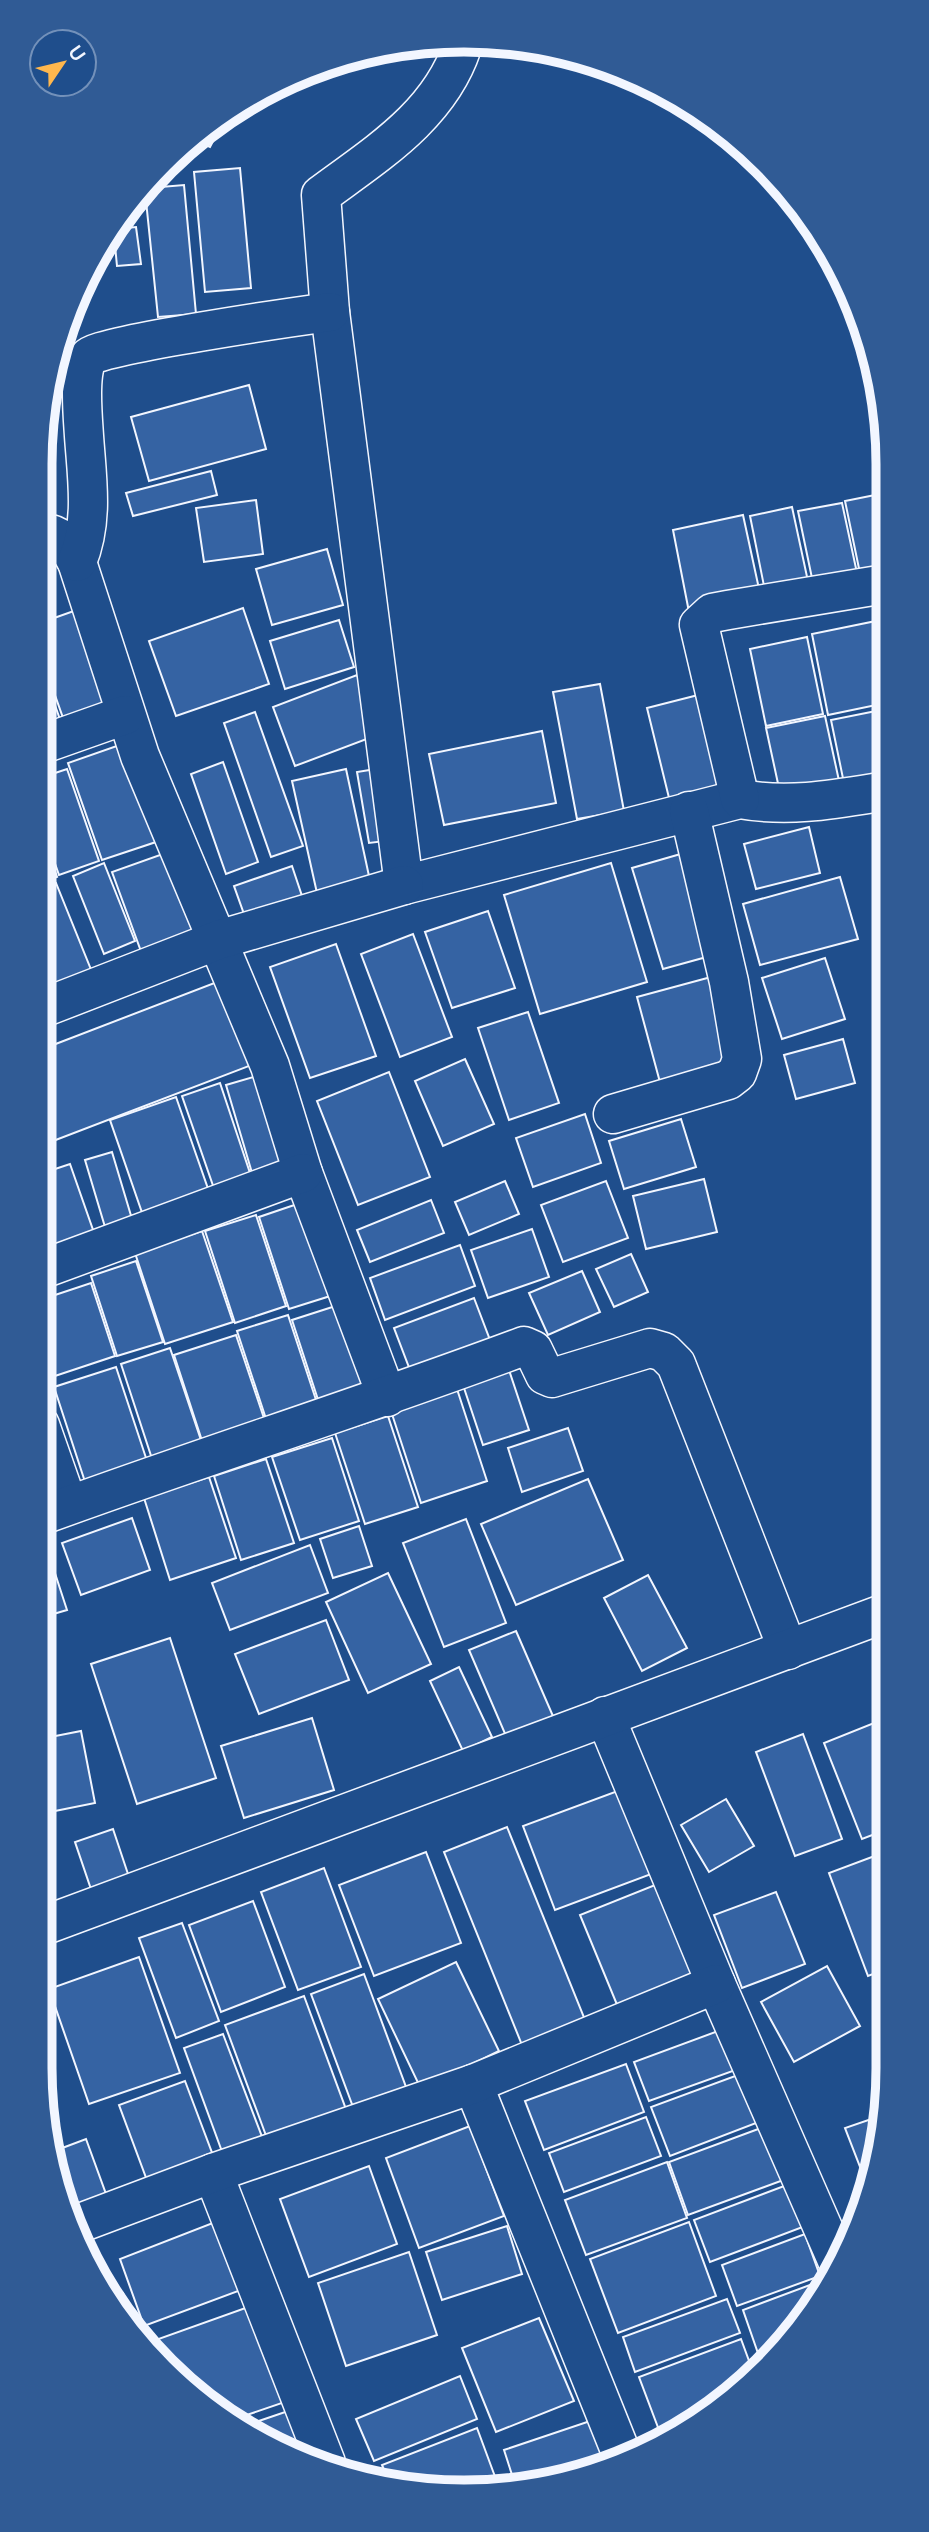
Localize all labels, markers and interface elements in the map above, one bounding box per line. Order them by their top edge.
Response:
north arrow [28,28,98,98]
text: U [64,41,91,65]

